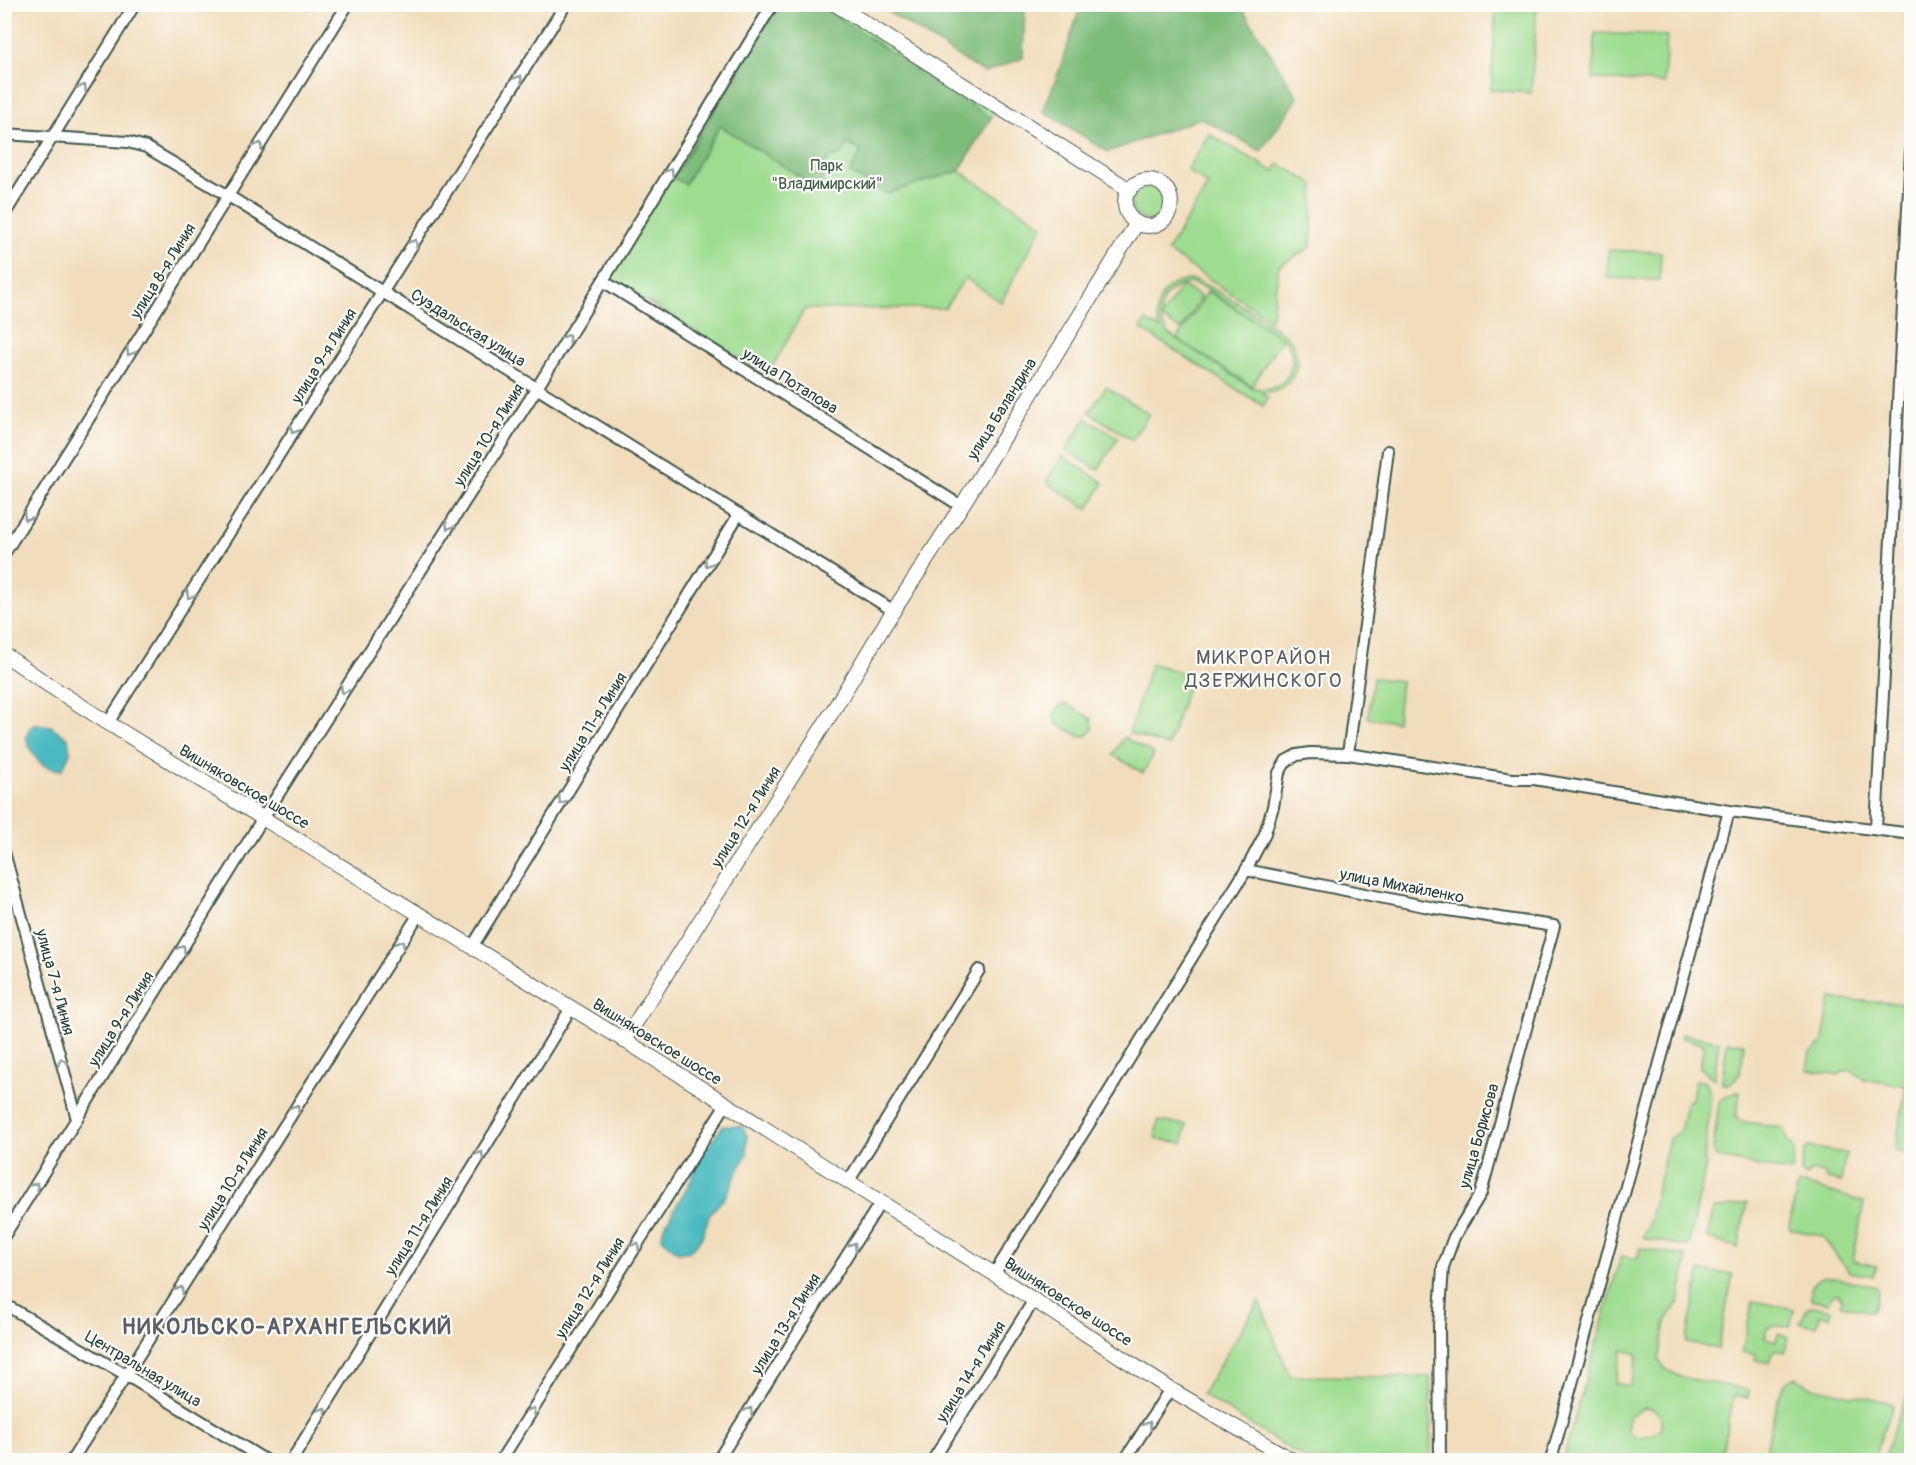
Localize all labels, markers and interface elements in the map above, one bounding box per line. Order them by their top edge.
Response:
one-way arrow [511,75,523,85]
one-way arrow [76,84,88,94]
one-way arrow [251,141,262,152]
park label: Парк "Владимирский" [771,156,883,194]
one-way arrow [662,168,674,178]
street label: улица 8-я Линия [125,220,200,323]
one-way arrow [406,239,418,249]
street label: Суздальская улица [407,285,529,371]
street label: улица 9-я Линия [286,305,361,408]
one-way arrow [560,334,572,344]
street label: улица Потапова [738,343,842,418]
one-way arrow [126,346,138,356]
street label: улица Баландина [962,354,1041,464]
street label: улица 10-я Линия [449,380,529,491]
one-way arrow [291,424,302,435]
one-way arrow [24,511,35,522]
one-way arrow [445,519,456,530]
one-way arrow [704,557,716,567]
one-way arrow [186,588,197,599]
district label: МИКРОРАЙОН ДЗЕРЖИНСКОГО [1184,645,1343,693]
street label: улица 11-я Линия [554,669,631,776]
one-way arrow [340,684,352,694]
street label: Вишняковское шоссе [175,740,313,834]
street label: улица 12-я Линия [706,763,785,872]
one-way arrow [557,795,569,805]
street label: улица Михайленко [1337,864,1466,908]
street label: улица 7-я Линия [31,926,79,1037]
one-way arrow [393,939,404,950]
one-way arrow [175,945,187,955]
street label: улица 9-я Линия [83,968,158,1071]
street label: Вишняковское шоссе [589,994,725,1090]
one-way arrow [56,1058,69,1068]
street label: улица Борисова [1454,1081,1504,1192]
one-way arrow [289,1104,300,1115]
street label: улица 10-я Линия [193,1124,273,1235]
one-way arrow [473,1151,484,1162]
street label: улица 11-я Линия [380,1173,457,1280]
one-way arrow [28,1182,40,1192]
street label: улица 12-я Линия [550,1234,629,1343]
one-way arrow [629,1242,641,1252]
one-way arrow [846,1242,857,1253]
street label: Вишняковское шоссе [1000,1253,1136,1351]
street label: улица 13-я Линия [746,1270,825,1379]
one-way arrow [173,1286,184,1297]
district label: НИКОЛЬСКО-АРХАНГЕЛЬСКИЙ [122,1313,452,1341]
street label: улица 14-я Линия [931,1318,1010,1427]
street label: Центральная улица [81,1326,205,1412]
one-way arrow [315,1407,327,1417]
one-way arrow [525,1407,537,1417]
one-way arrow [742,1407,754,1417]
one-way arrow [1140,1421,1152,1431]

